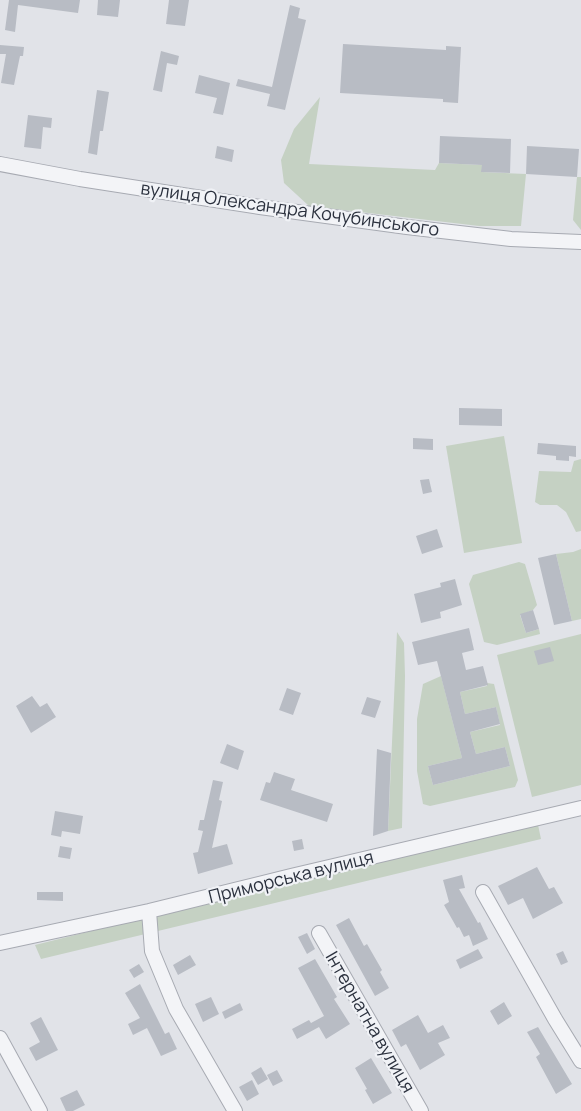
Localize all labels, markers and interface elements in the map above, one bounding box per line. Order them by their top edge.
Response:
street label: вулиця Олександра Кочубинського [139,175,441,241]
street label: Приморська вулиця [206,844,376,908]
street label: Інтернатна вулиця [321,946,421,1097]

